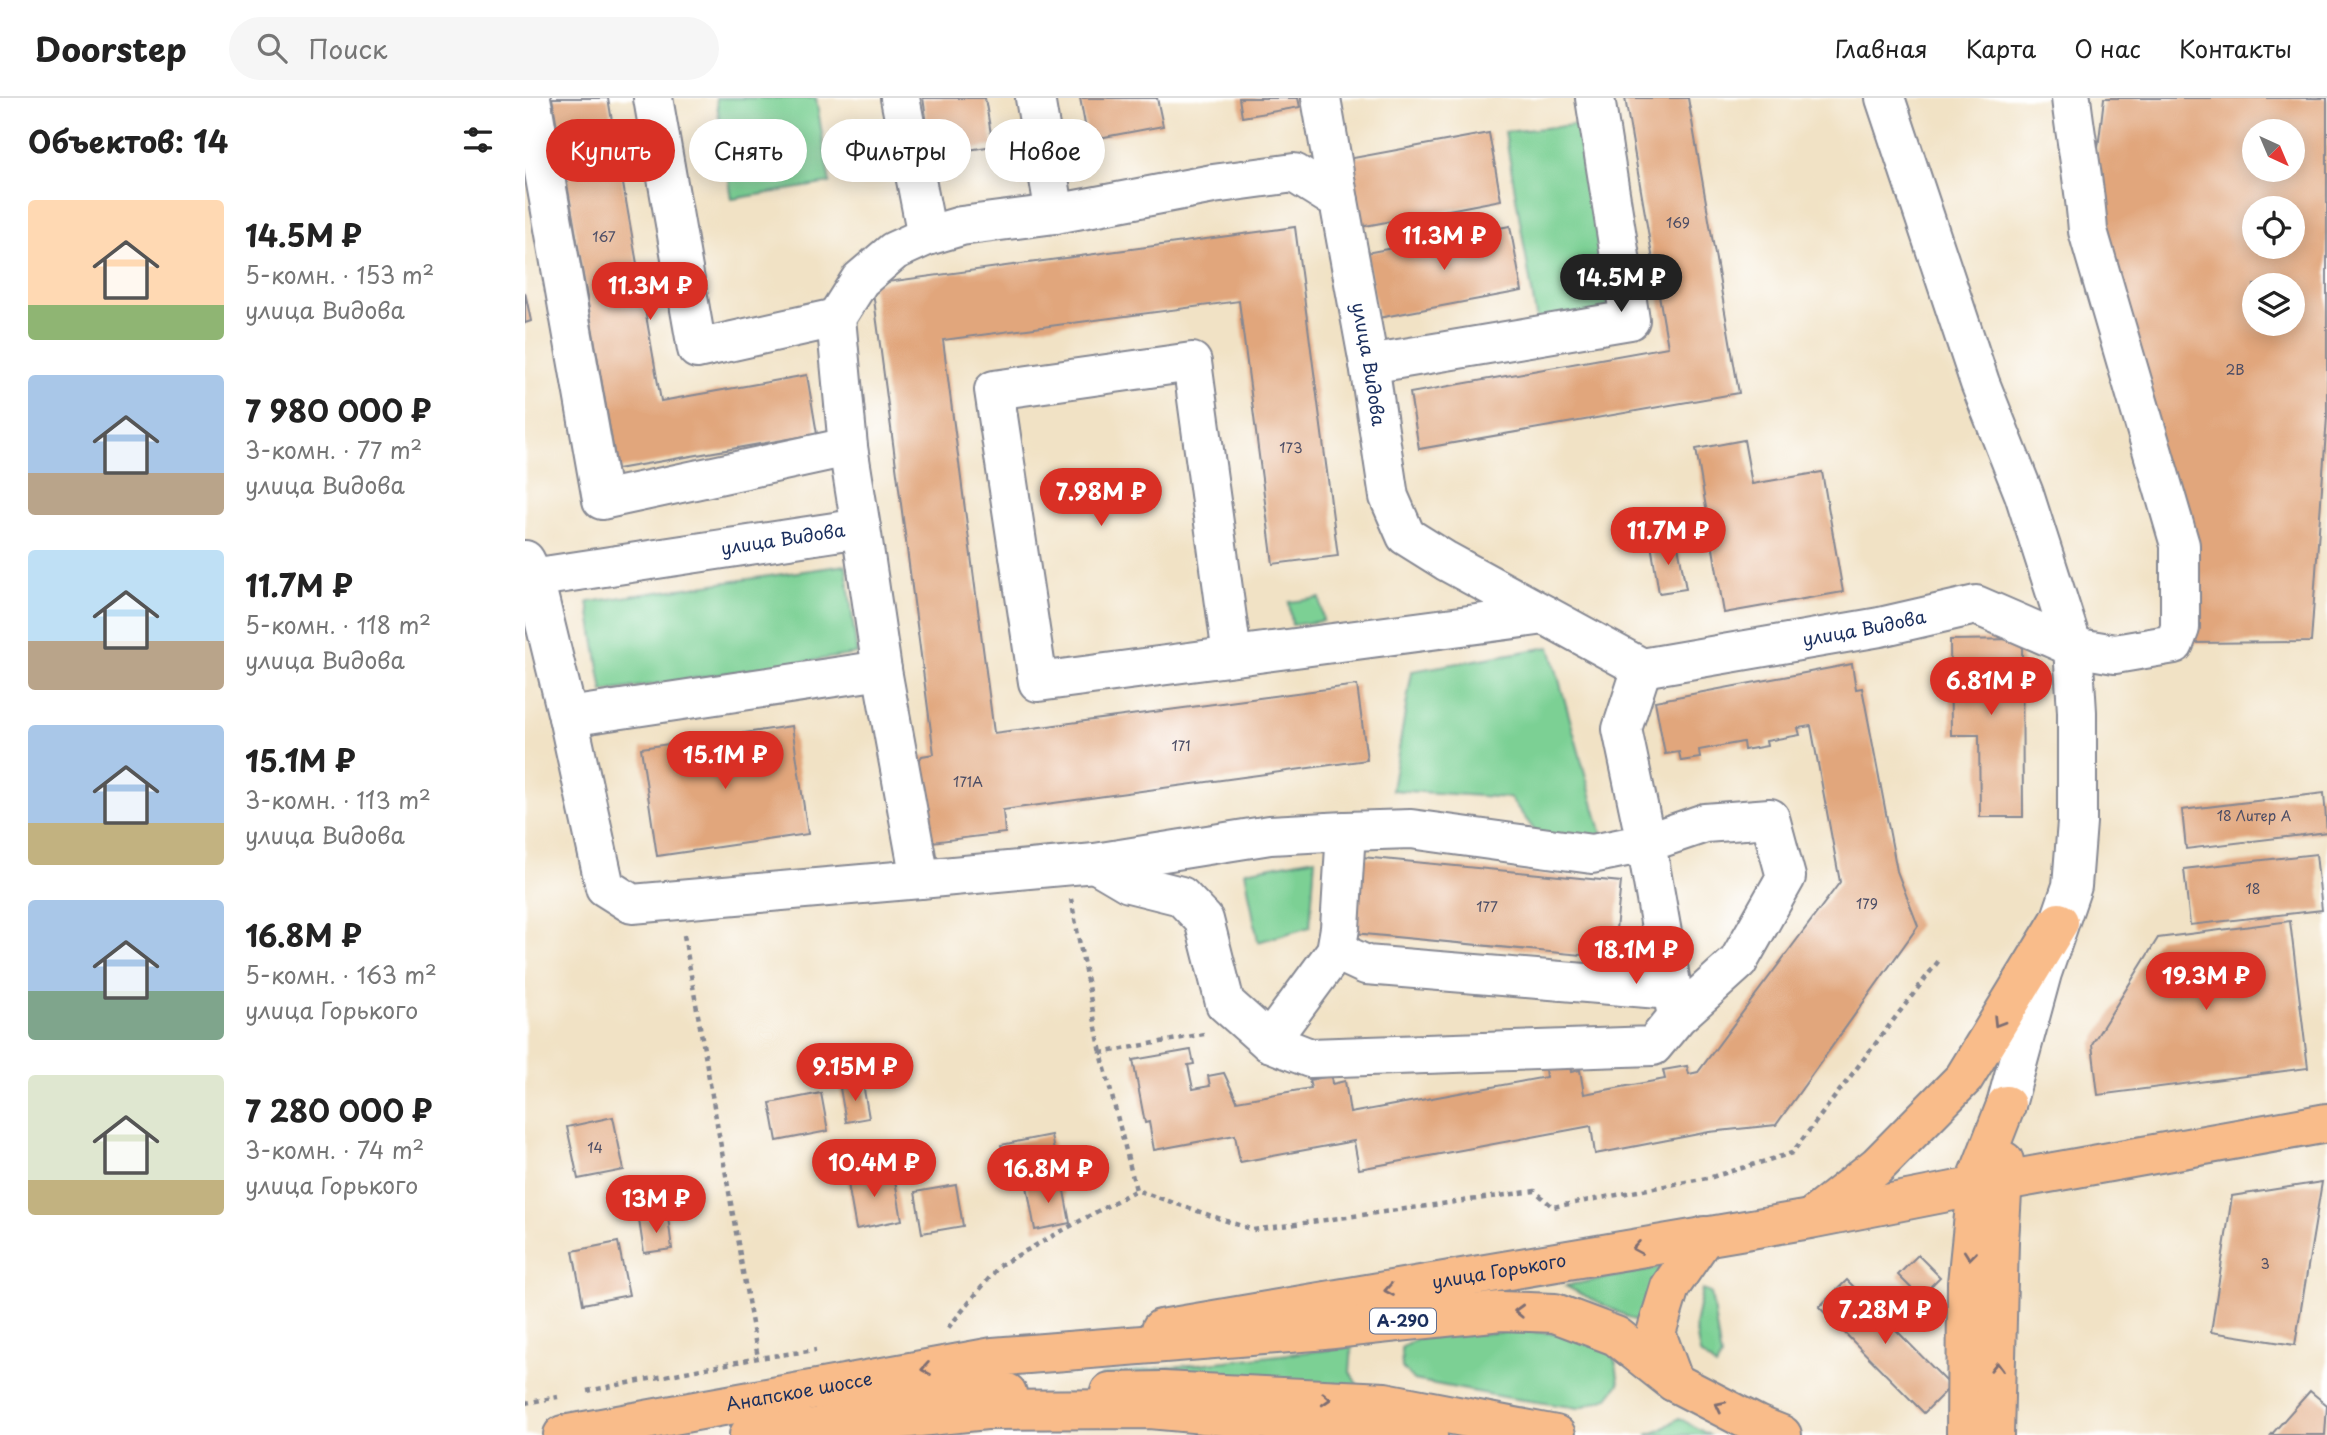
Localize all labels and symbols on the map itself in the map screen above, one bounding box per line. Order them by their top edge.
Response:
north arrow [2242,119,2305,182]
pin: 11.3M ₽ [1379,212,1509,272]
house number: 169 [1666,212,1690,233]
house number: 167 [592,226,616,247]
pin: 14.5M ₽ [1556,254,1686,314]
pin: 11.3M ₽ [585,262,715,322]
street label: улица Видова [1346,300,1393,429]
house number: 2В [2225,359,2245,380]
house number: 173 [1279,437,1303,458]
pin: 7.98M ₽ [1036,468,1166,528]
pin: 11.7M ₽ [1603,508,1733,567]
street label: улица Видова [719,515,847,561]
street label: улица Видова [1800,602,1929,652]
pin: 6.81M ₽ [1926,658,2056,717]
pin: 15.1M ₽ [660,732,790,791]
house number: 171 [1171,735,1191,756]
house number: 171А [953,771,983,792]
house number: 18 Литер А [2217,805,2292,826]
house number: 18 [2245,878,2261,899]
house number: 179 [1856,893,1878,914]
house number: 177 [1476,896,1498,917]
pin: 18.1M ₽ [1571,926,1701,986]
pin: 19.3M ₽ [2141,953,2271,1012]
one-way arrow [1993,1014,2006,1027]
pin: 9.15M ₽ [790,1044,920,1103]
house number: 14 [587,1137,603,1158]
pin: 10.4M ₽ [809,1140,939,1199]
pin: 16.8M ₽ [983,1146,1113,1205]
pin: 13M ₽ [607,1176,705,1235]
one-way arrow [1631,1240,1643,1255]
street label: улица Горького [1430,1246,1568,1295]
one-way arrow [1963,1249,1978,1260]
house number: 3 [2260,1253,2270,1274]
one-way arrow [1383,1282,1395,1297]
pin: 7.28M ₽ [1820,1286,1950,1346]
one-way arrow [1513,1304,1524,1319]
road number: А-290 [1370,1308,1436,1334]
one-way arrow [920,1361,932,1376]
one-way arrow [1989,1361,2004,1372]
street label: Анапское шоссе [723,1364,874,1417]
one-way arrow [1321,1391,1332,1406]
one-way arrow [1715,1401,1727,1414]

